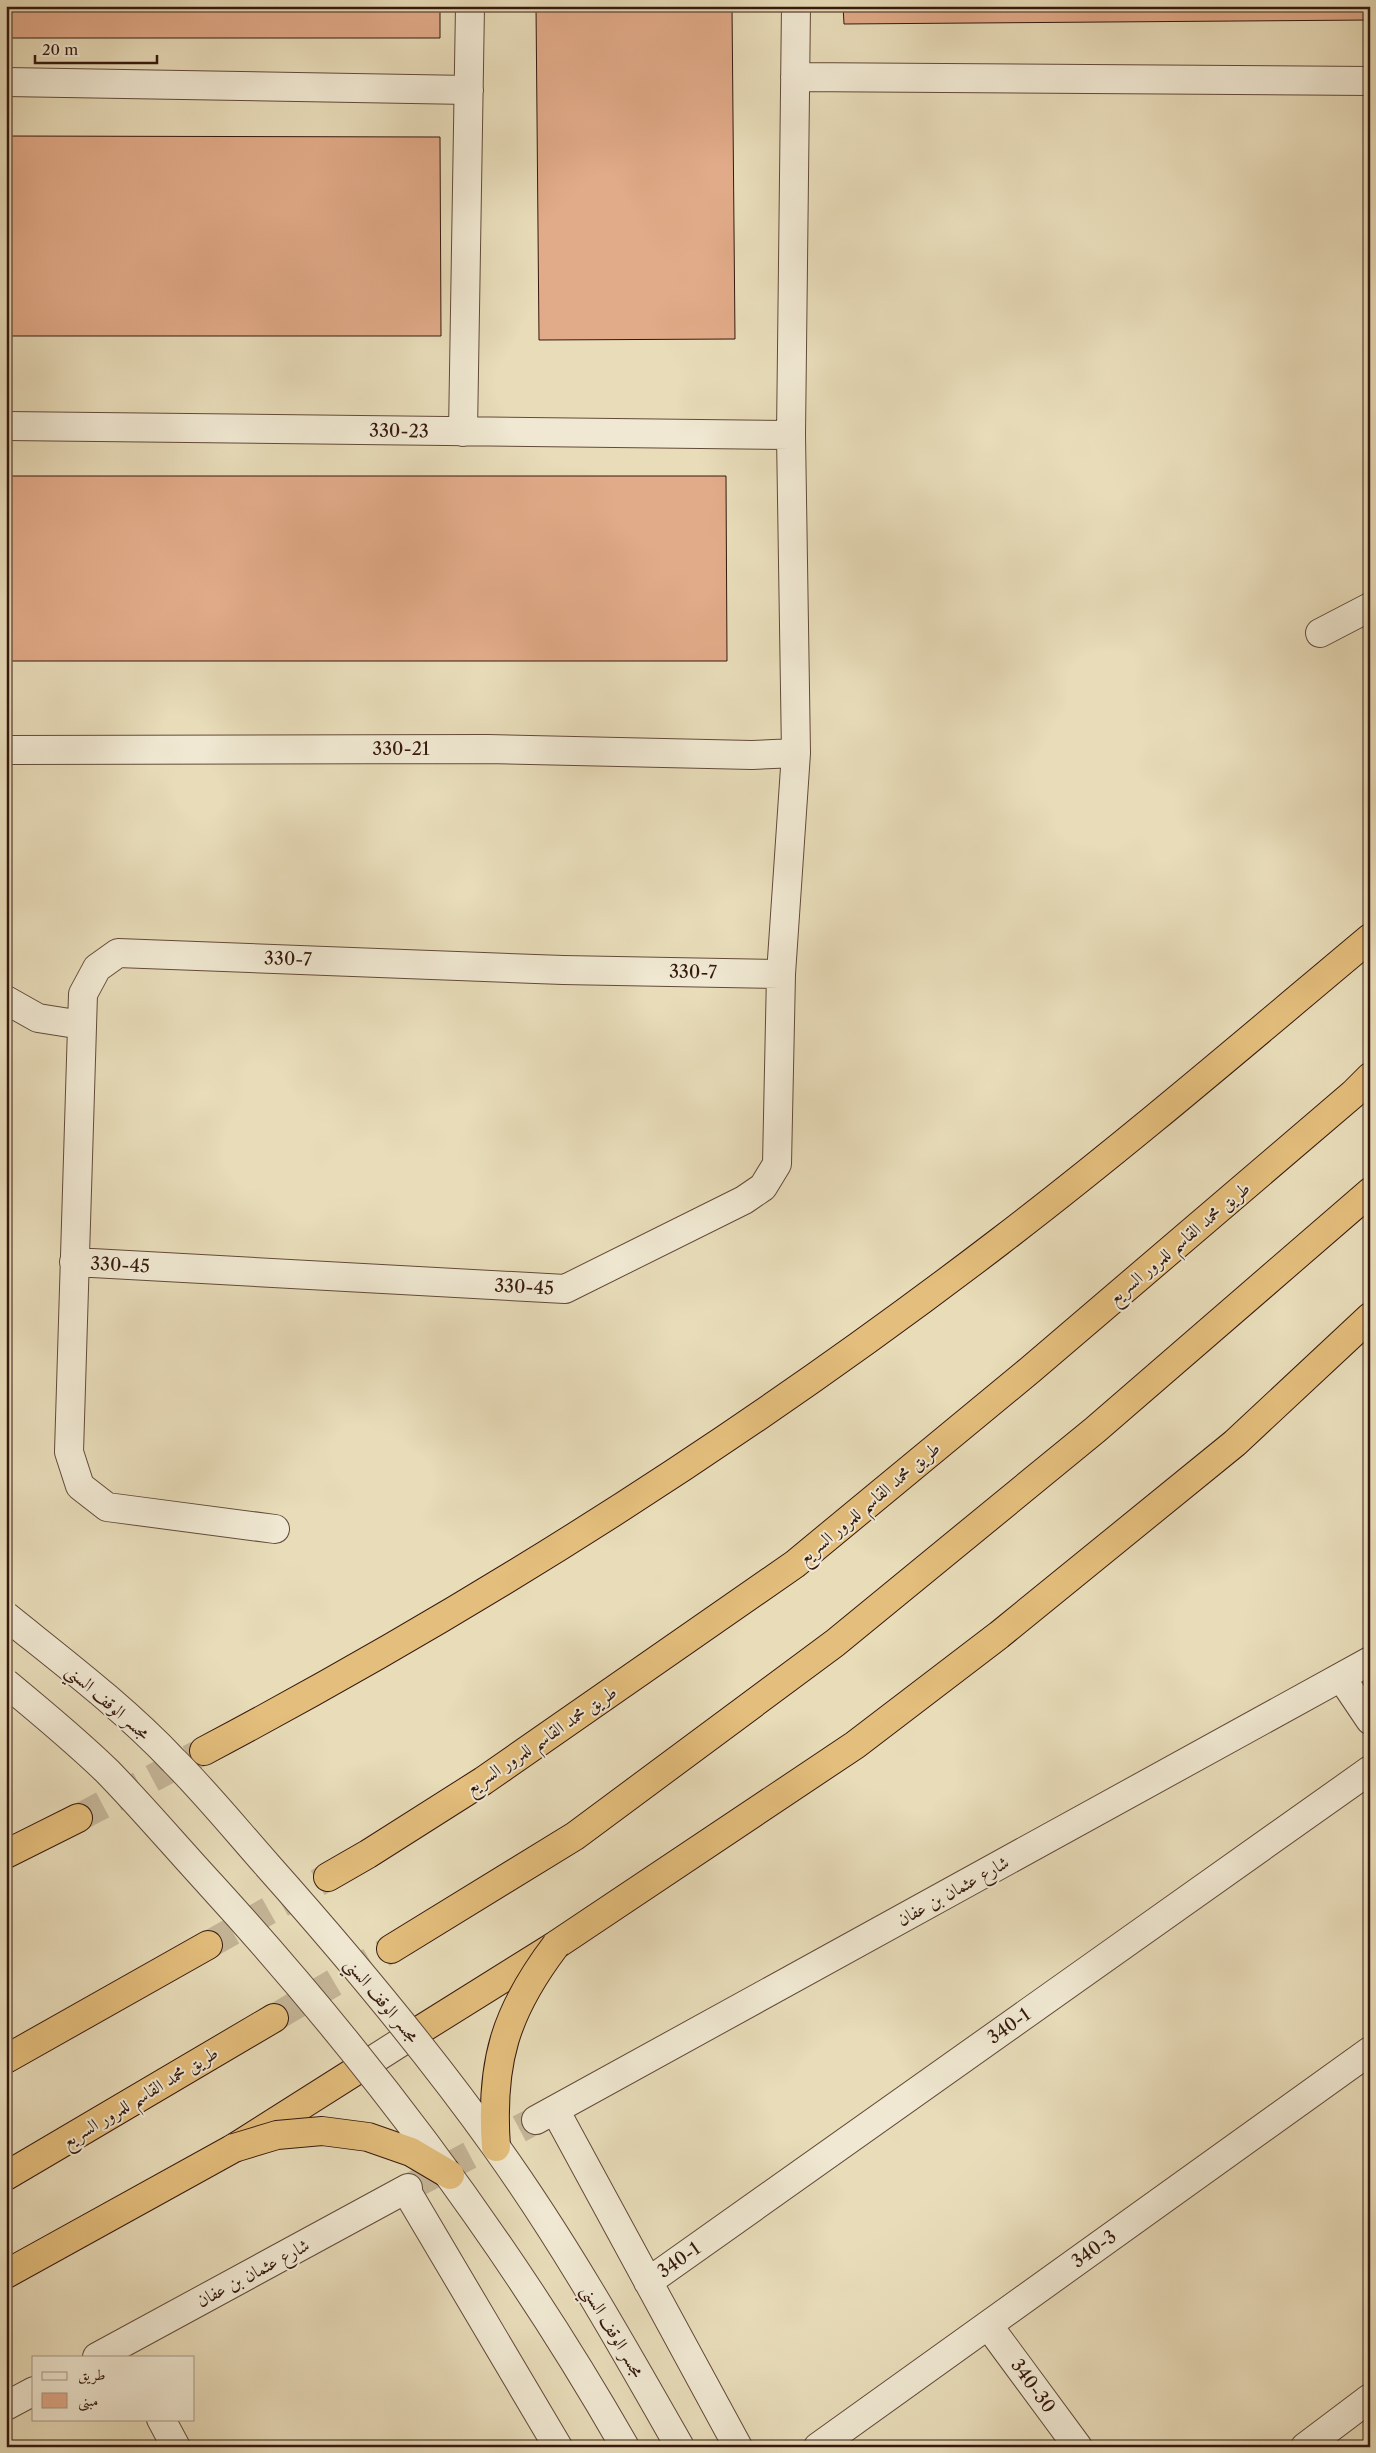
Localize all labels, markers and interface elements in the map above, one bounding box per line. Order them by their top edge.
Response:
scale bar [35,32,158,64]
text: 20 m [42,40,78,59]
street label: 330-23 [369,419,429,443]
street label: 330-21 [372,738,430,760]
street label: 330-7 [264,947,312,971]
street label: 330-7 [669,961,717,983]
street label: طريق محمد القاسم للمرور السريع [1104,1177,1259,1314]
street label: 330-45 [90,1252,150,1278]
street label: 330-45 [494,1274,554,1300]
street label: طريق محمد القاسم للمرور السريع [794,1437,949,1574]
street label: مجسر الوقف السني [57,1659,155,1749]
street label: طريق محمد القاسم للمرور السريع [461,1681,625,1805]
street label: شارع عثمان بن عفان [893,1851,1015,1934]
street label: مجسر الوقف السني [335,1953,424,2051]
street label: 340-1 [983,2003,1035,2049]
street label: طريق محمد القاسم للمرور السريع [58,2042,226,2158]
street label: 340-3 [1067,2225,1121,2273]
street label: شارع عثمان بن عفان [193,2234,315,2315]
street label: 340-1 [653,2237,705,2283]
street label: مجسر الوقف السني [572,2281,649,2385]
street label: 340-30 [1006,2355,1060,2417]
legend [32,2356,195,2420]
text: طريق [78,2365,105,2385]
text: مبنى [78,2391,98,2412]

